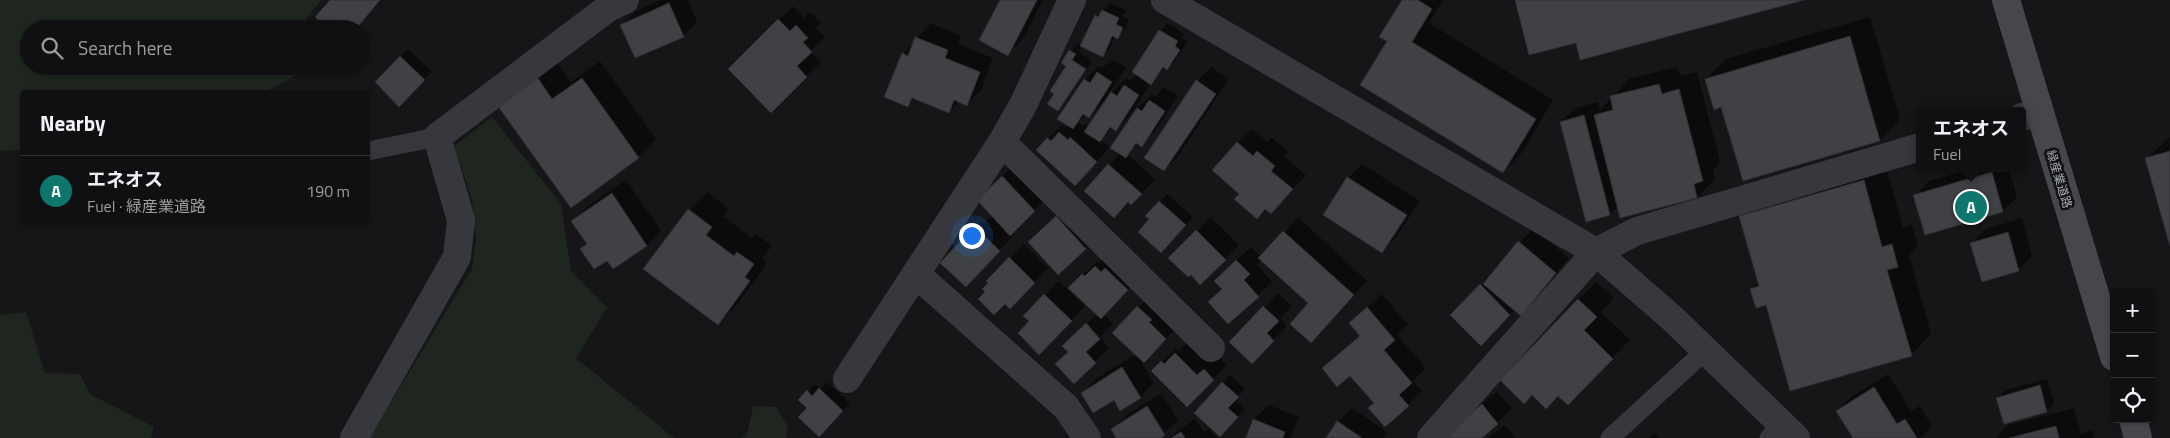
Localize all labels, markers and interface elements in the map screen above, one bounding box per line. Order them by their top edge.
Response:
search box [20,20,370,75]
text: Search here [78,33,172,62]
icon: search [38,34,66,62]
text: Nearby [40,107,105,139]
popup [1916,107,2026,172]
text: エネオス [1933,113,2009,142]
text: Fuel [1933,142,1961,166]
street label: 緑産業道路 [2042,147,2077,210]
text: エネオス [87,164,163,193]
text: A [51,179,61,203]
text: 190 m [306,179,350,203]
pin: A [1955,188,1987,226]
text: Fuel · 緑産業道路 [87,194,206,218]
your location [959,223,985,249]
map controls [2110,288,2155,423]
button: + [2110,288,2155,333]
button: − [2110,333,2155,378]
button: locate [2110,378,2155,423]

